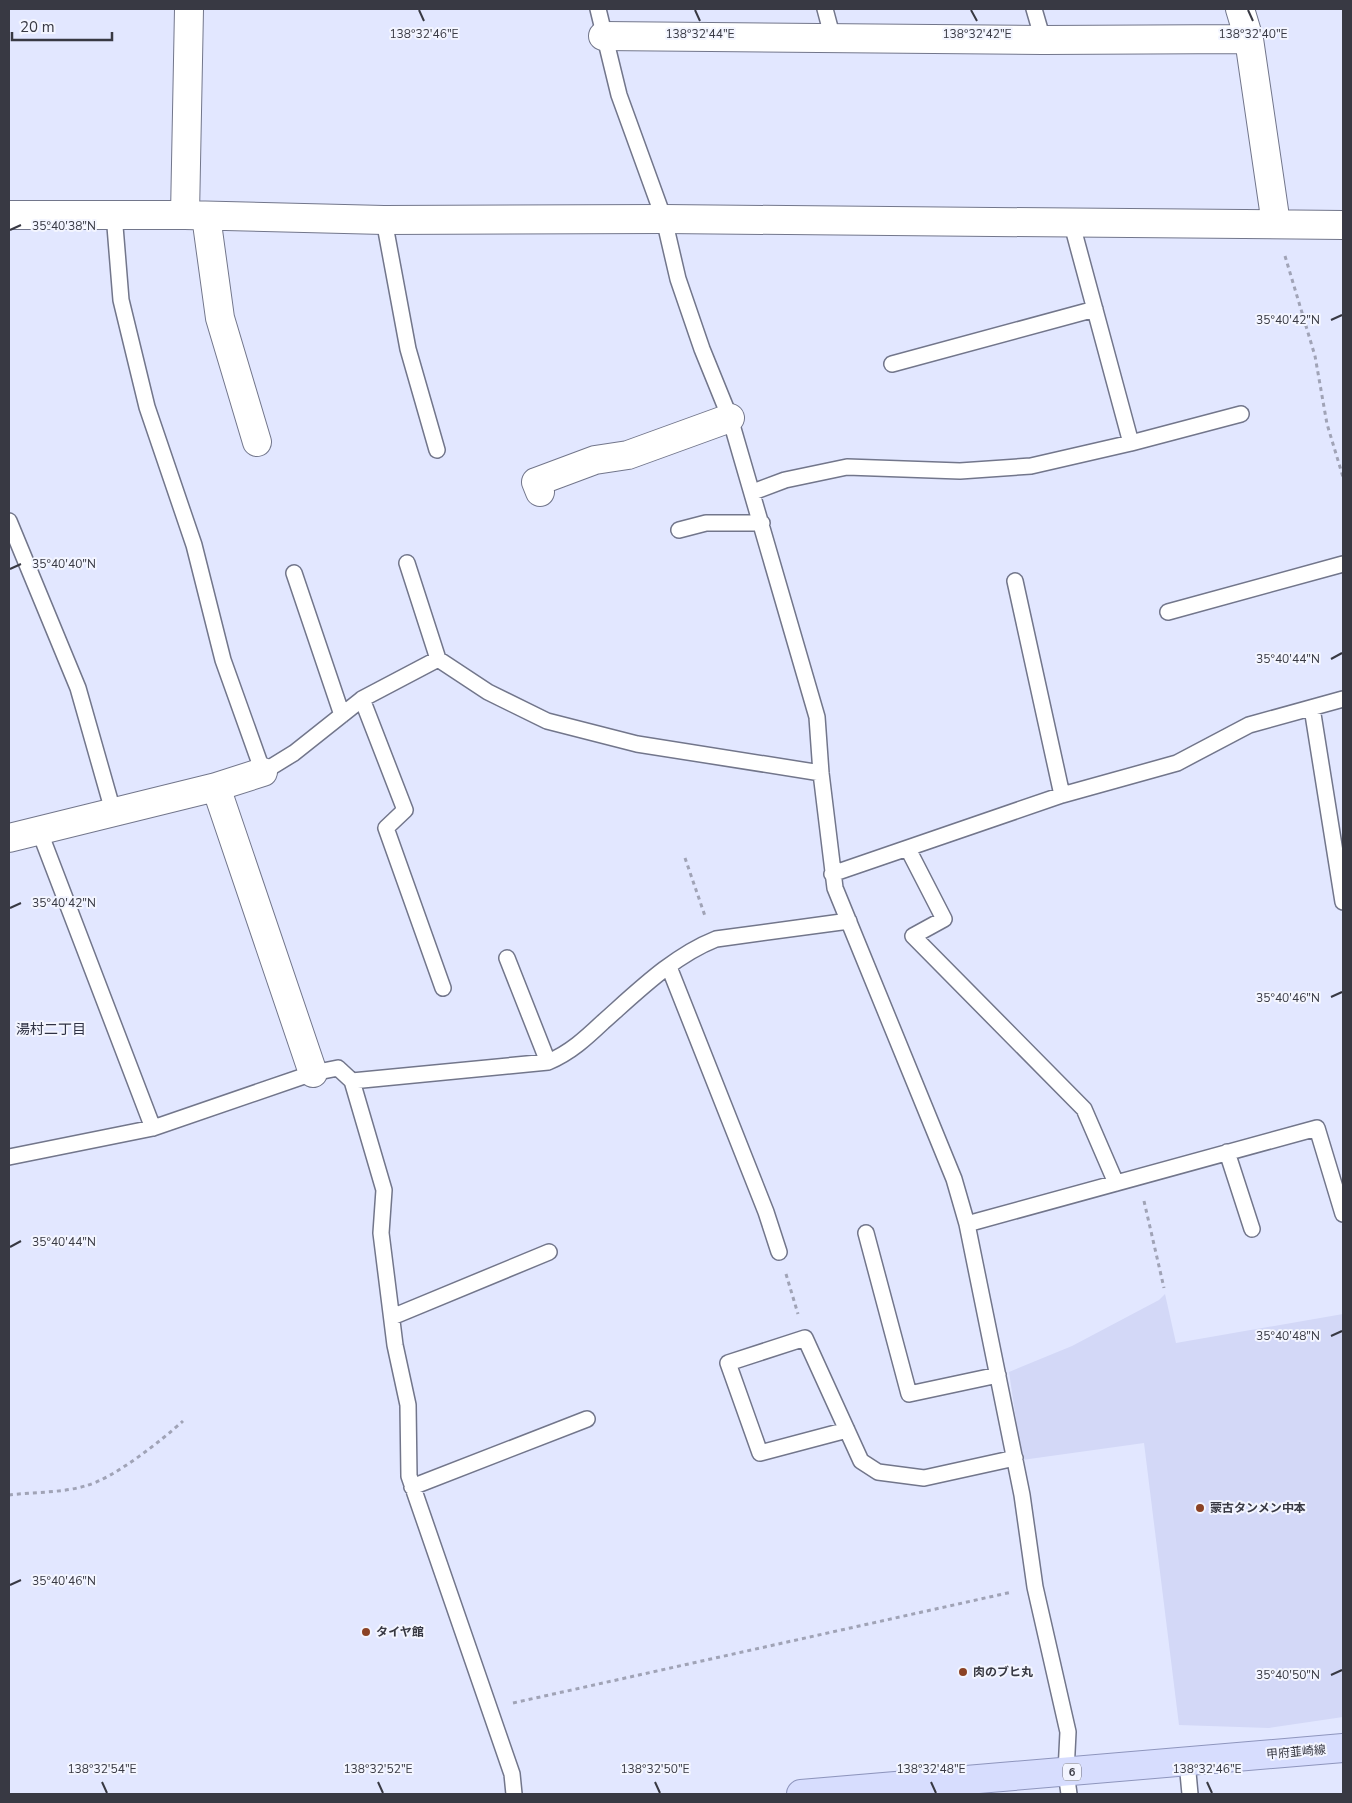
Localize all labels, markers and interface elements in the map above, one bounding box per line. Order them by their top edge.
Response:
scale bar [12,10,112,42]
text: 20 m [20,17,55,37]
text: 138°32'46"E [389,26,459,42]
text: 138°32'44"E [665,26,735,42]
text: 138°32'42"E [942,26,1012,42]
text: 138°32'40"E [1218,26,1288,42]
text: 35°40'38"N [32,218,96,234]
text: 35°40'42"N [1256,312,1320,328]
text: 35°40'40"N [32,556,96,572]
text: 35°40'44"N [1256,651,1320,667]
text: 35°40'42"N [32,895,96,911]
text: 35°40'46"N [1256,990,1320,1006]
district label: 湯村二丁目 [16,1020,86,1039]
text: 35°40'44"N [32,1234,96,1250]
text: 35°40'48"N [1256,1328,1320,1344]
place label: 蒙古タンメン中本 [1210,1500,1306,1516]
marker: 蒙古タンメン中本 [1194,1502,1206,1514]
text: 35°40'46"N [32,1573,96,1589]
place label: タイヤ館 [376,1624,424,1640]
marker: タイヤ館 [360,1626,372,1638]
place label: 肉のブヒ丸 [973,1664,1033,1680]
marker: 肉のブヒ丸 [957,1666,969,1678]
text: 35°40'50"N [1256,1667,1320,1683]
street label: 甲府韮崎線 [1265,1741,1327,1763]
text: 138°32'54"E [67,1761,137,1777]
text: 138°32'52"E [343,1761,413,1777]
text: 138°32'50"E [620,1761,690,1777]
text: 138°32'48"E [896,1761,966,1777]
text: 138°32'46"E [1172,1761,1242,1777]
road number: 6 [1063,1764,1081,1780]

